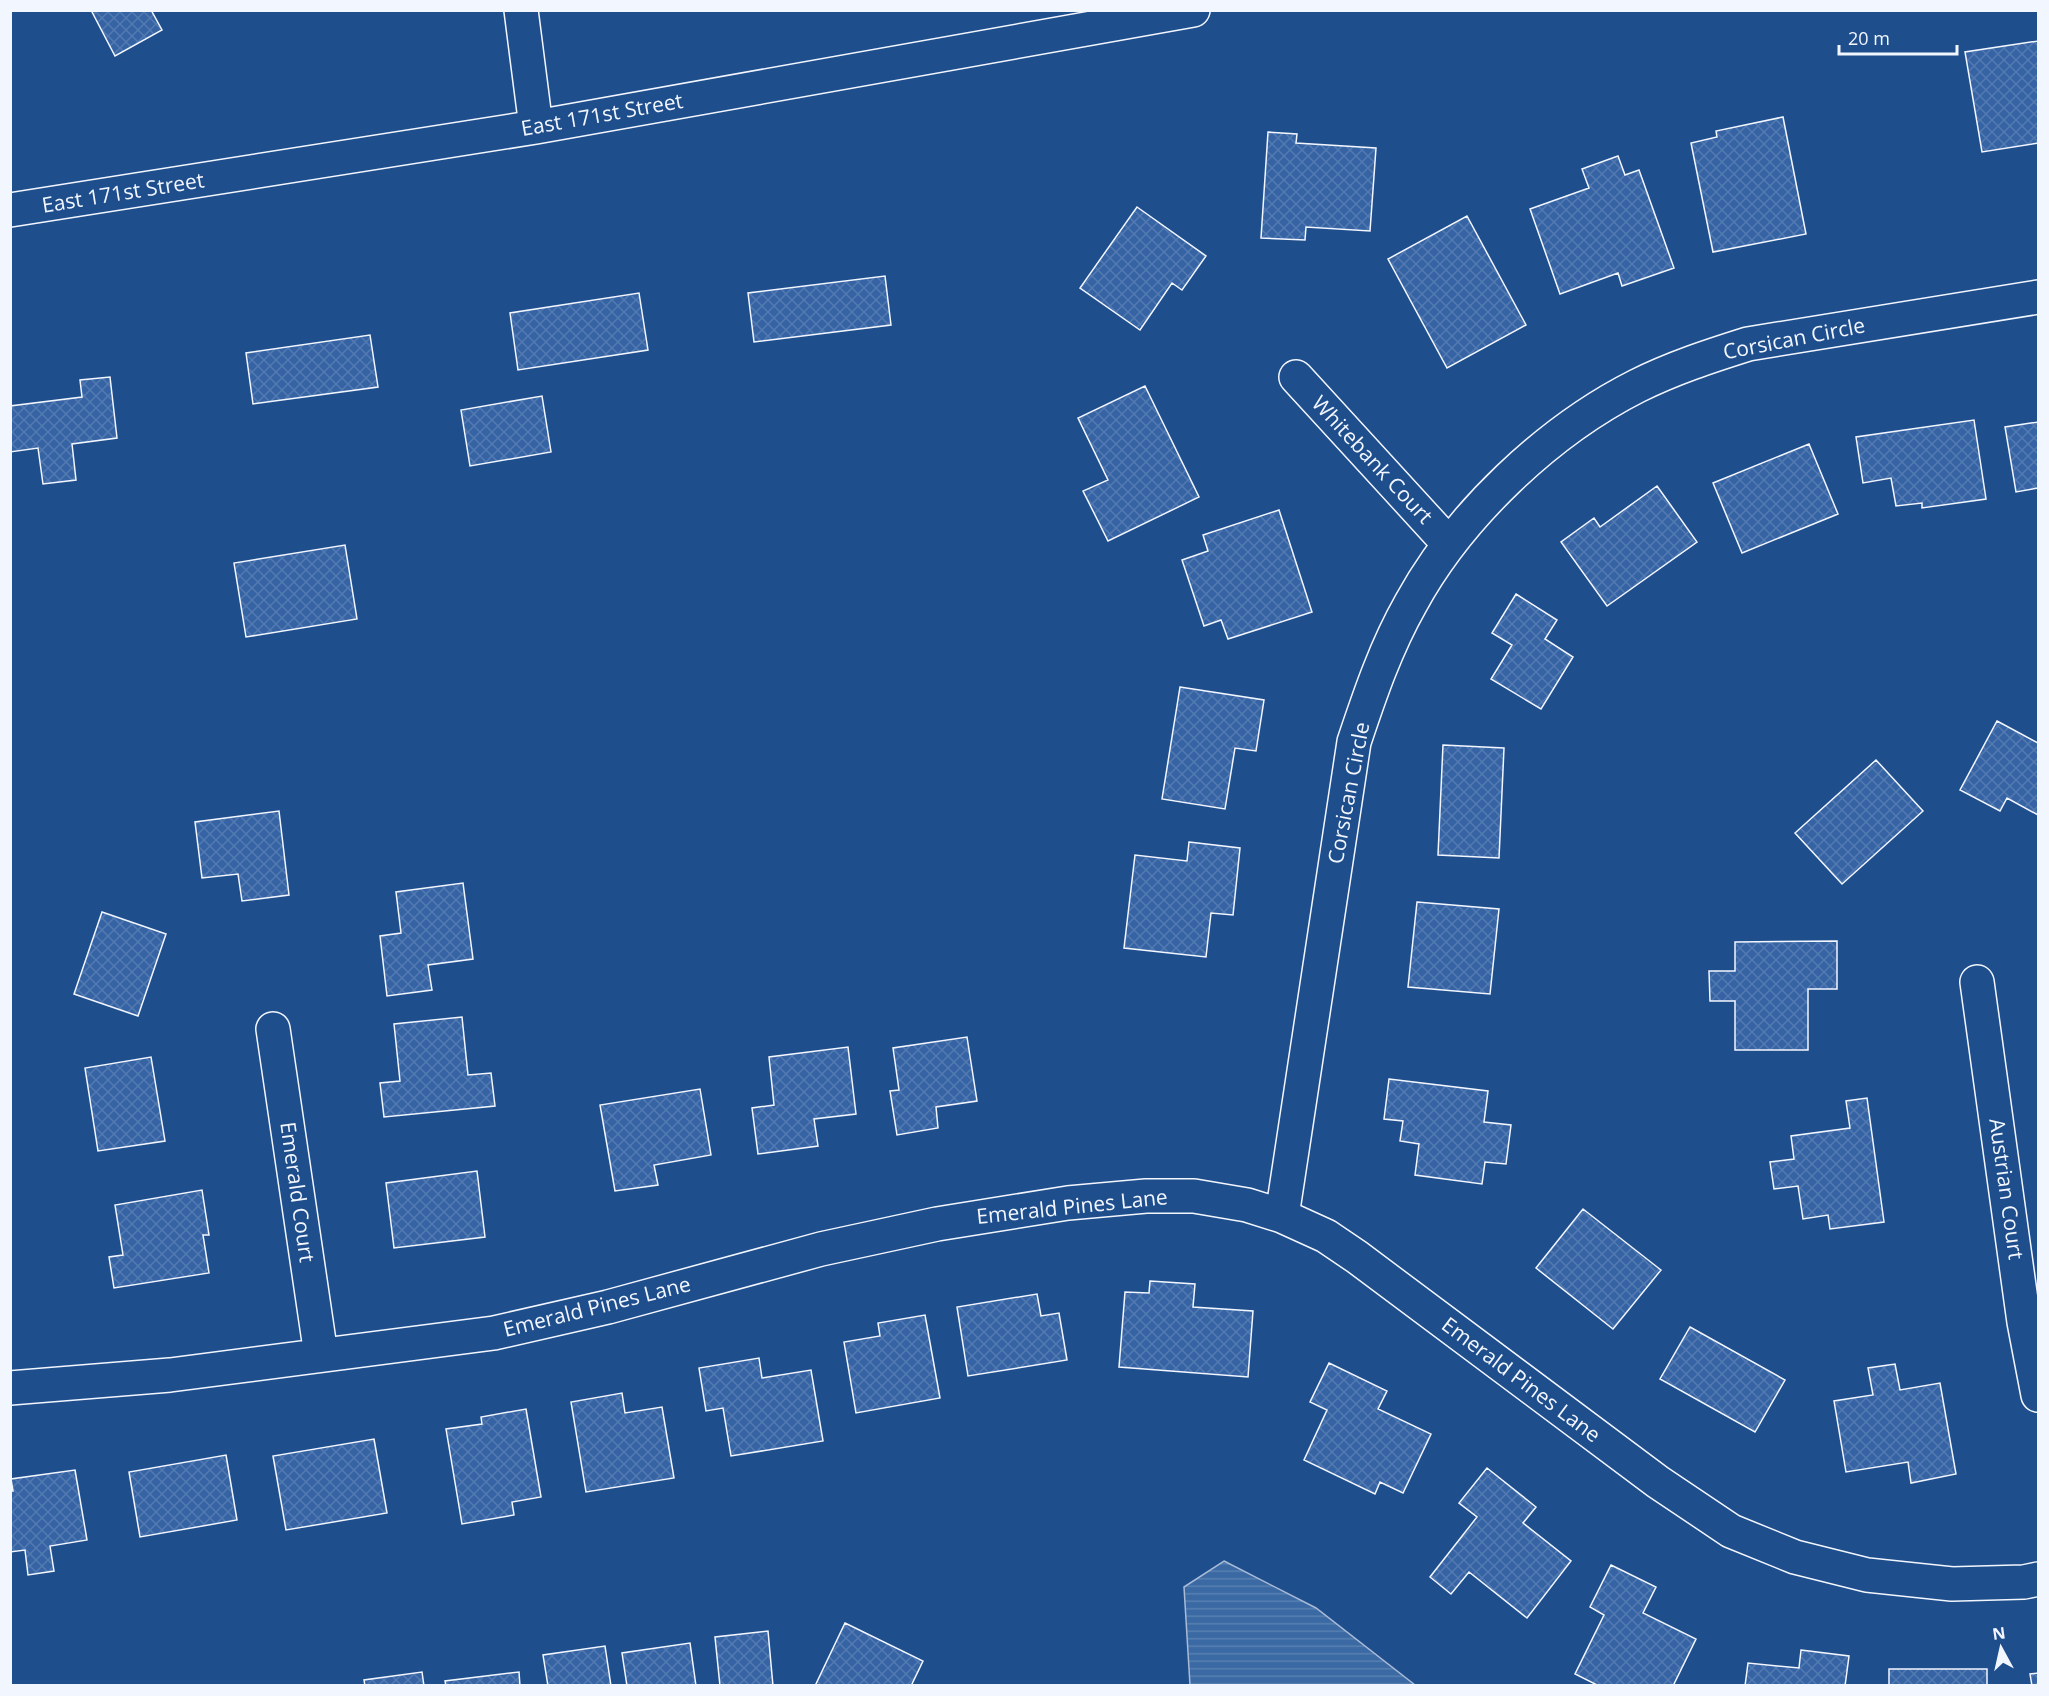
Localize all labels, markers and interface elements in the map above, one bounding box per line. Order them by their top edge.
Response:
scale bar [1839,18,1958,56]
text: 20 m [1848,26,1890,50]
street label: East 171st Street [519,86,685,142]
street label: East 171st Street [40,165,206,219]
street label: Corsican Circle [1720,311,1867,366]
street label: Whitebank Court [1306,389,1439,529]
street label: Corsican Circle [1321,719,1376,866]
street label: Austrian Court [1983,1116,2031,1261]
street label: Emerald Court [274,1120,322,1264]
street label: Emerald Pines Lane [975,1182,1169,1230]
street label: Emerald Pines Lane [500,1269,693,1343]
street label: Emerald Pines Lane [1436,1310,1607,1448]
north arrow [1971,1618,2031,1678]
text: N [1991,1621,2007,1645]

